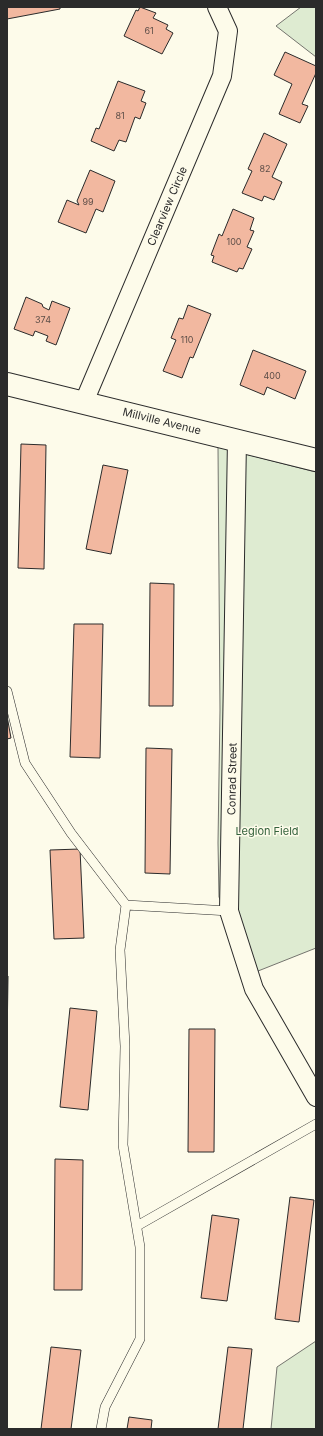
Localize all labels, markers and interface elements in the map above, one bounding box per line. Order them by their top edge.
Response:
house number: 61 [144,25,154,36]
house number: 81 [115,110,125,121]
house number: 82 [259,163,271,174]
street label: Clearview Circle [144,164,190,248]
house number: 99 [82,196,94,207]
house number: 100 [226,236,242,247]
house number: 374 [35,314,51,325]
house number: 110 [181,334,194,345]
house number: 400 [263,370,281,381]
street label: Millville Avenue [121,404,203,438]
street label: Conrad Street [224,742,240,815]
park label: Legion Field [235,824,299,838]

